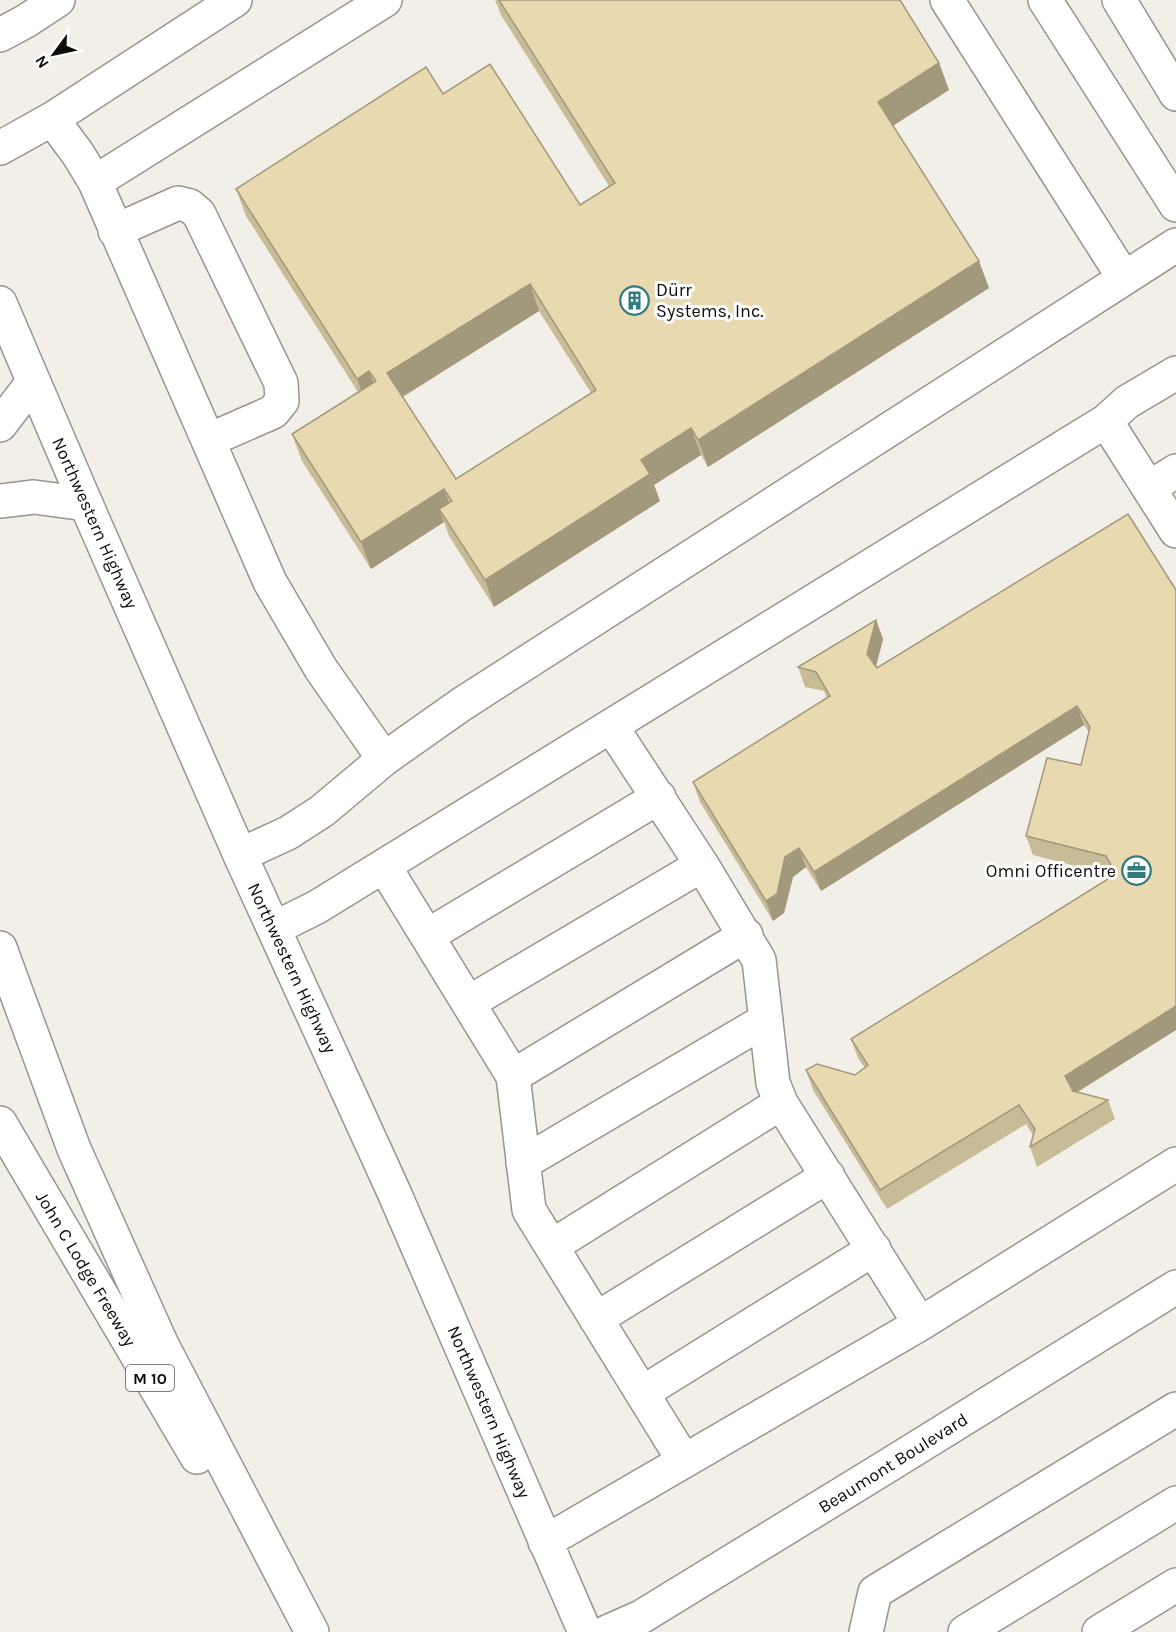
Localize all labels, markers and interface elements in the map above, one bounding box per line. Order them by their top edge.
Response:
north arrow [24,24,84,84]
text: N [31,52,53,72]
place label: Dürr Systems, Inc. [656,279,763,322]
building icon: Dürr Systems, Inc. [619,284,651,316]
street label: Northwestern Highway [47,434,143,613]
office icon: Omni Officentre [1121,855,1153,887]
place label: Omni Officentre [986,860,1116,882]
street label: Northwestern Highway [243,879,341,1057]
street label: John C Lodge Freeway [31,1188,141,1351]
street label: Northwestern Highway [443,1322,536,1502]
road number: M 10 [126,1365,174,1391]
street label: Beaumont Boulevard [814,1408,972,1518]

